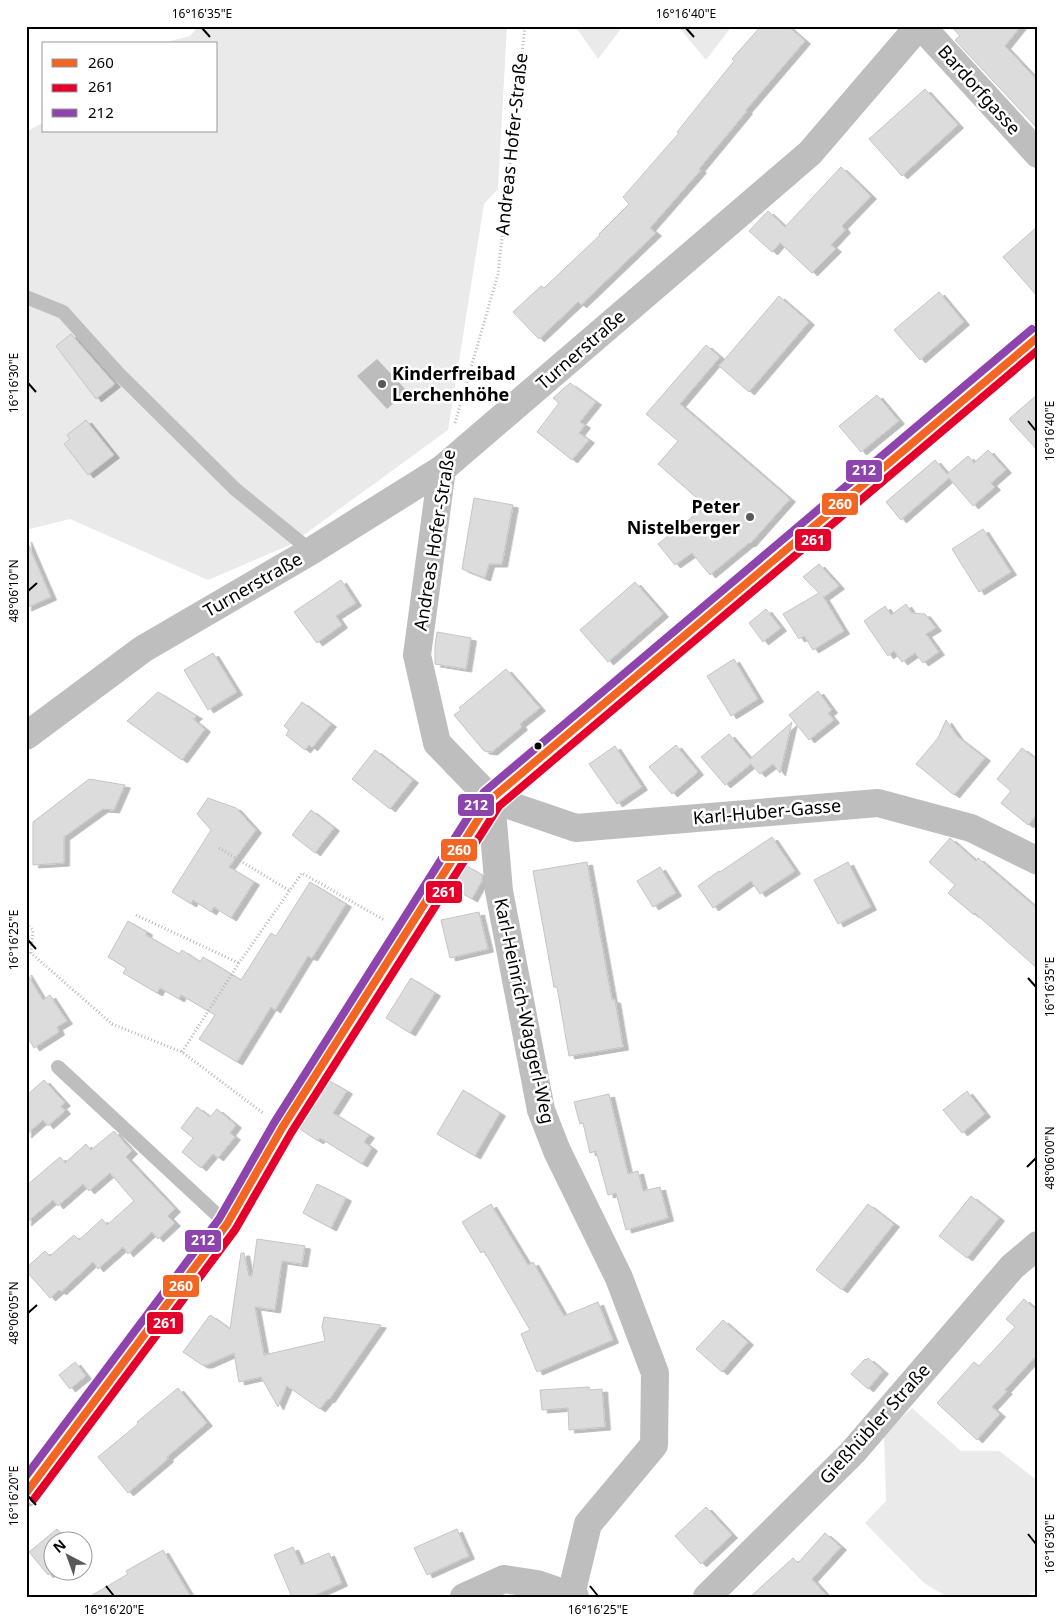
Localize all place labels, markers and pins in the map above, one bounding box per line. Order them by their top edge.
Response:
place label: Kinderfreibad Lerchenhöhe [392,361,516,406]
marker: Kinderfreibad Lerchenhöhe [376,378,388,390]
place label: Peter Nistelberger [627,494,740,539]
marker: Peter Nistelberger [744,511,756,523]
unlabelled marker [533,741,543,751]

